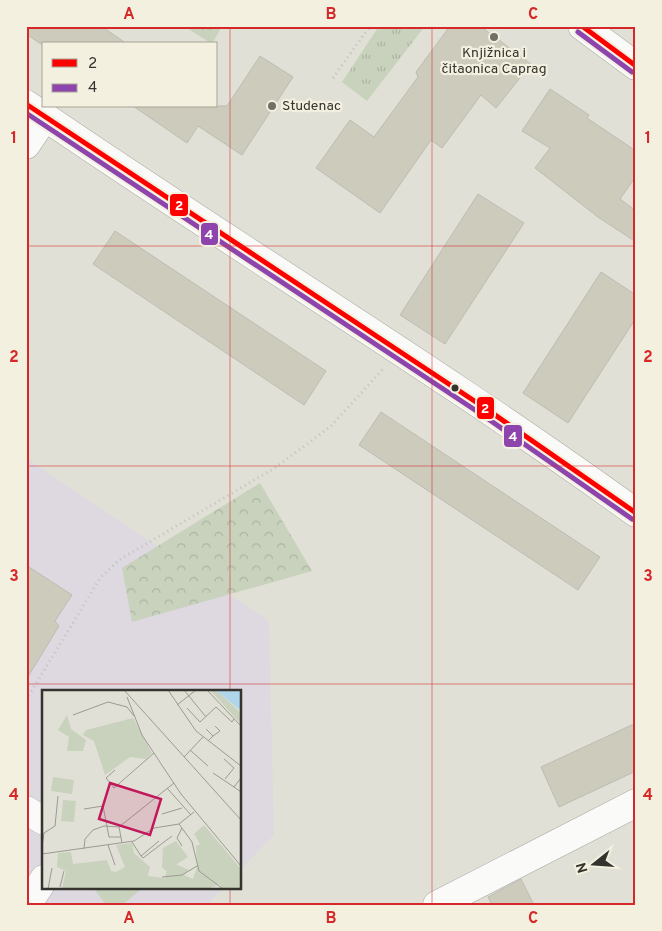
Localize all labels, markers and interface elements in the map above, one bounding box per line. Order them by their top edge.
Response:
text: A [123,5,135,25]
text: B [325,5,337,25]
text: C [528,5,538,25]
marker: Knjižnica i čitaonica Caprag [488,31,500,43]
legend [42,42,218,108]
place label: Knjižnica i čitaonica Caprag [441,45,547,78]
text: 2 [88,55,97,74]
text: 4 [88,79,97,98]
place label: Studenac [282,98,341,115]
marker: Studenac [266,100,278,112]
text: 1 [11,129,17,149]
text: 1 [645,129,651,149]
line badge: 2 [169,193,189,217]
text: 2 [175,198,183,215]
line badge: 4 [200,222,219,246]
text: 4 [205,227,214,244]
text: 2 [9,348,19,368]
text: 2 [643,348,653,368]
unlabelled marker [450,383,460,393]
line badge: 2 [476,396,495,420]
text: 2 [481,401,489,418]
line badge: 4 [503,424,523,448]
text: 4 [509,429,518,446]
text: 3 [9,567,19,587]
text: 3 [643,567,653,587]
inset map [42,690,241,888]
text: 4 [9,786,19,806]
text: 4 [643,786,653,806]
north arrow [570,838,620,888]
text: N [573,860,593,875]
text: A [123,909,135,929]
text: B [325,909,337,929]
text: C [528,909,538,929]

